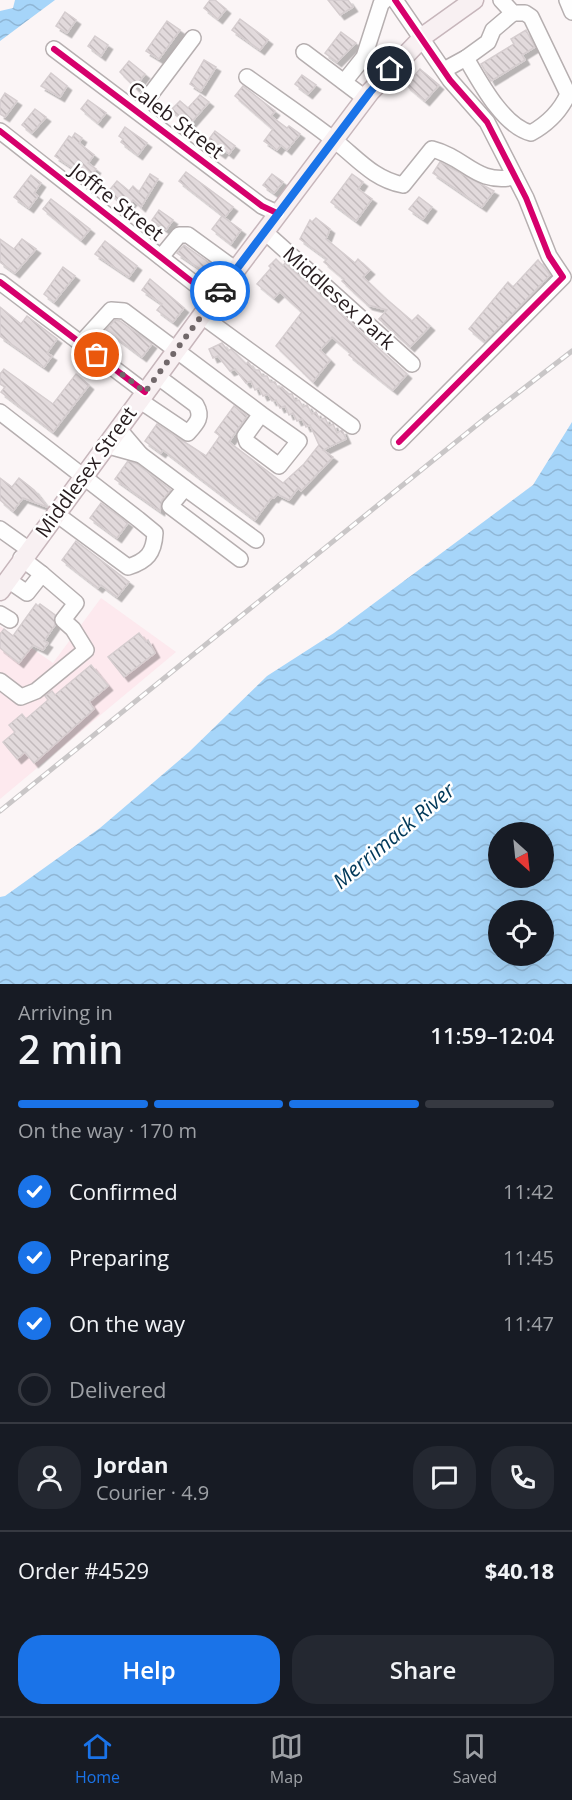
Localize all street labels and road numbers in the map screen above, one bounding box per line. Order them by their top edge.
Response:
street label: Caleb Street [123,75,230,164]
street label: Joffre Street [64,155,169,247]
street label: Middlesex Park [278,240,402,356]
street label: Middlesex Street [29,401,142,543]

